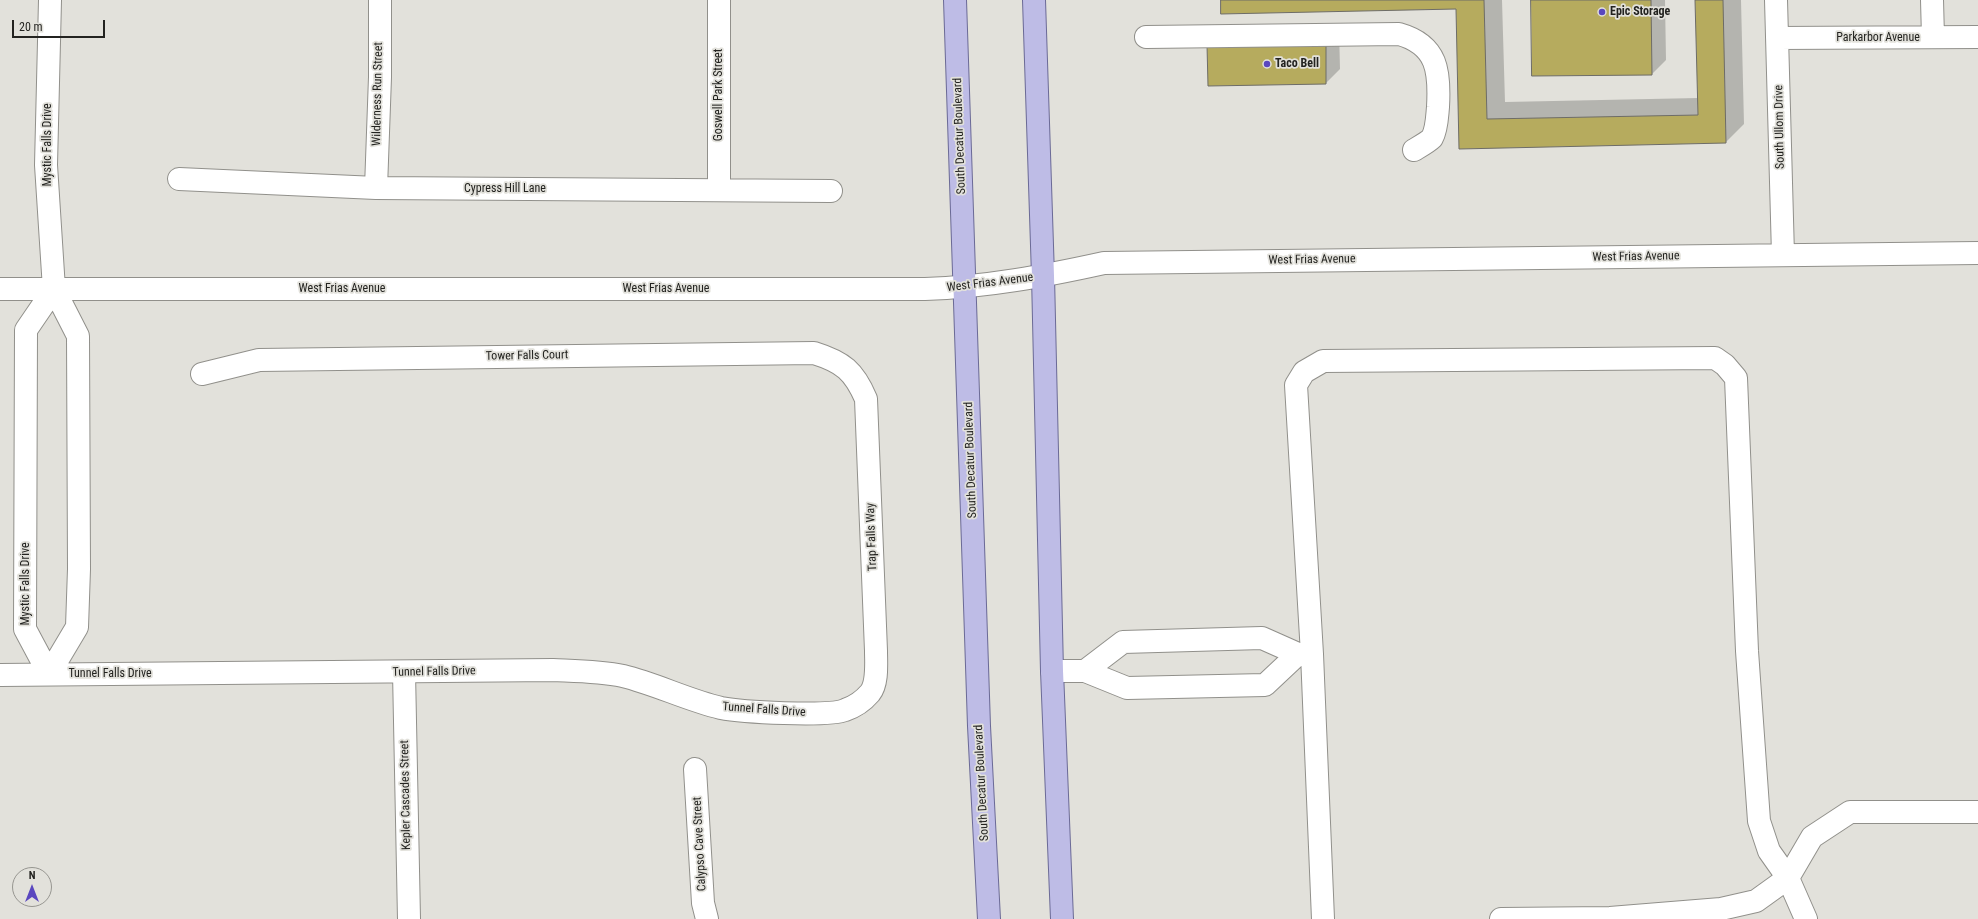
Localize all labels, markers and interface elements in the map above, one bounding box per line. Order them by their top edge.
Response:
place label: Epic Storage [1610,5,1670,19]
marker: Epic Storage [1597,7,1607,17]
scale bar [14,12,107,38]
text: 20 m [19,20,43,34]
street label: Parkarbor Avenue [1836,31,1920,45]
street label: Wilderness Run Street [370,42,386,146]
street label: Goswell Park Street [712,49,726,141]
place label: Taco Bell [1275,57,1319,71]
marker: Taco Bell [1262,59,1272,69]
street label: South Decatur Boulevard [951,77,969,195]
street label: South Ullom Drive [1772,85,1788,169]
street label: Mystic Falls Drive [41,103,55,187]
street label: Cypress Hill Lane [464,182,546,196]
street label: West Frias Avenue [1592,249,1680,265]
street label: West Frias Avenue [1268,252,1356,268]
street label: West Frias Avenue [946,271,1034,295]
street label: West Frias Avenue [299,282,385,296]
street label: West Frias Avenue [623,282,709,296]
street label: Tower Falls Court [486,348,568,364]
street label: South Decatur Boulevard [962,401,980,519]
street label: Trap Falls Way [864,503,880,571]
street label: Mystic Falls Drive [19,542,33,626]
street label: Tunnel Falls Drive [392,664,476,680]
street label: Tunnel Falls Drive [68,667,152,681]
street label: Tunnel Falls Drive [722,700,806,720]
street label: South Decatur Boulevard [972,724,992,842]
street label: Kepler Cascades Street [398,740,414,850]
street label: Calypso Cave Street [690,796,710,892]
north arrow [12,867,52,907]
text: N [29,869,35,882]

